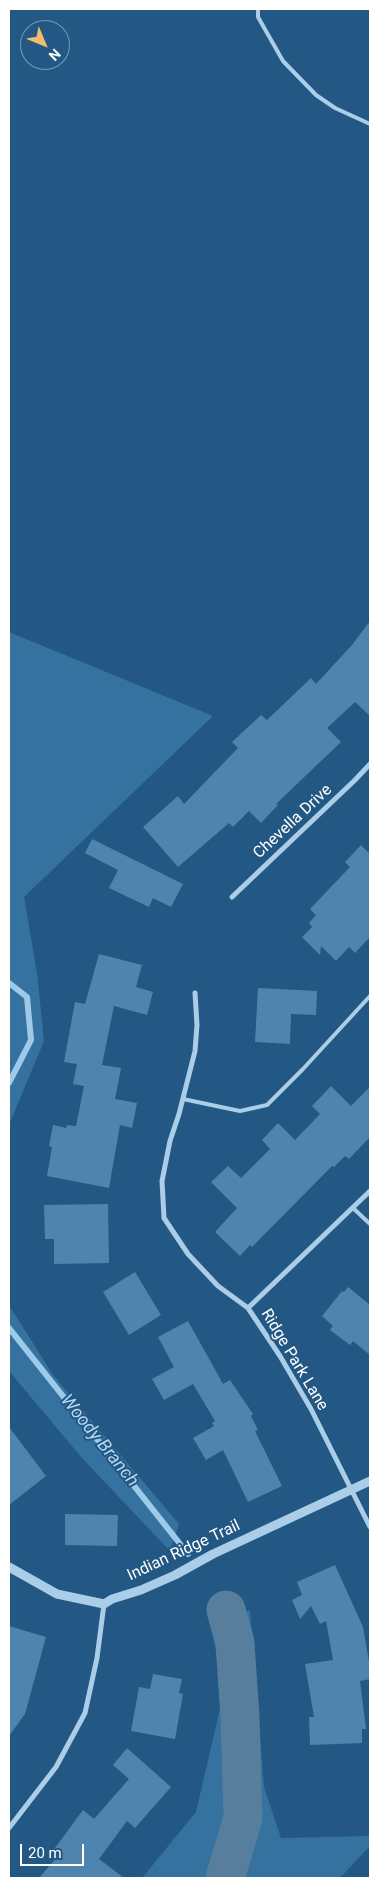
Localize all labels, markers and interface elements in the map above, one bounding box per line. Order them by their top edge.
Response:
north arrow [20,20,70,70]
text: N [46,46,64,64]
street label: Chevella Drive [250,781,336,863]
street label: Ridge Park Lane [256,1306,332,1414]
water label: Woody Branch [55,1391,143,1491]
street label: Indian Ridge Trail [124,1516,244,1586]
scale bar [22,1834,86,1866]
text: 20 m [28,1844,62,1862]

